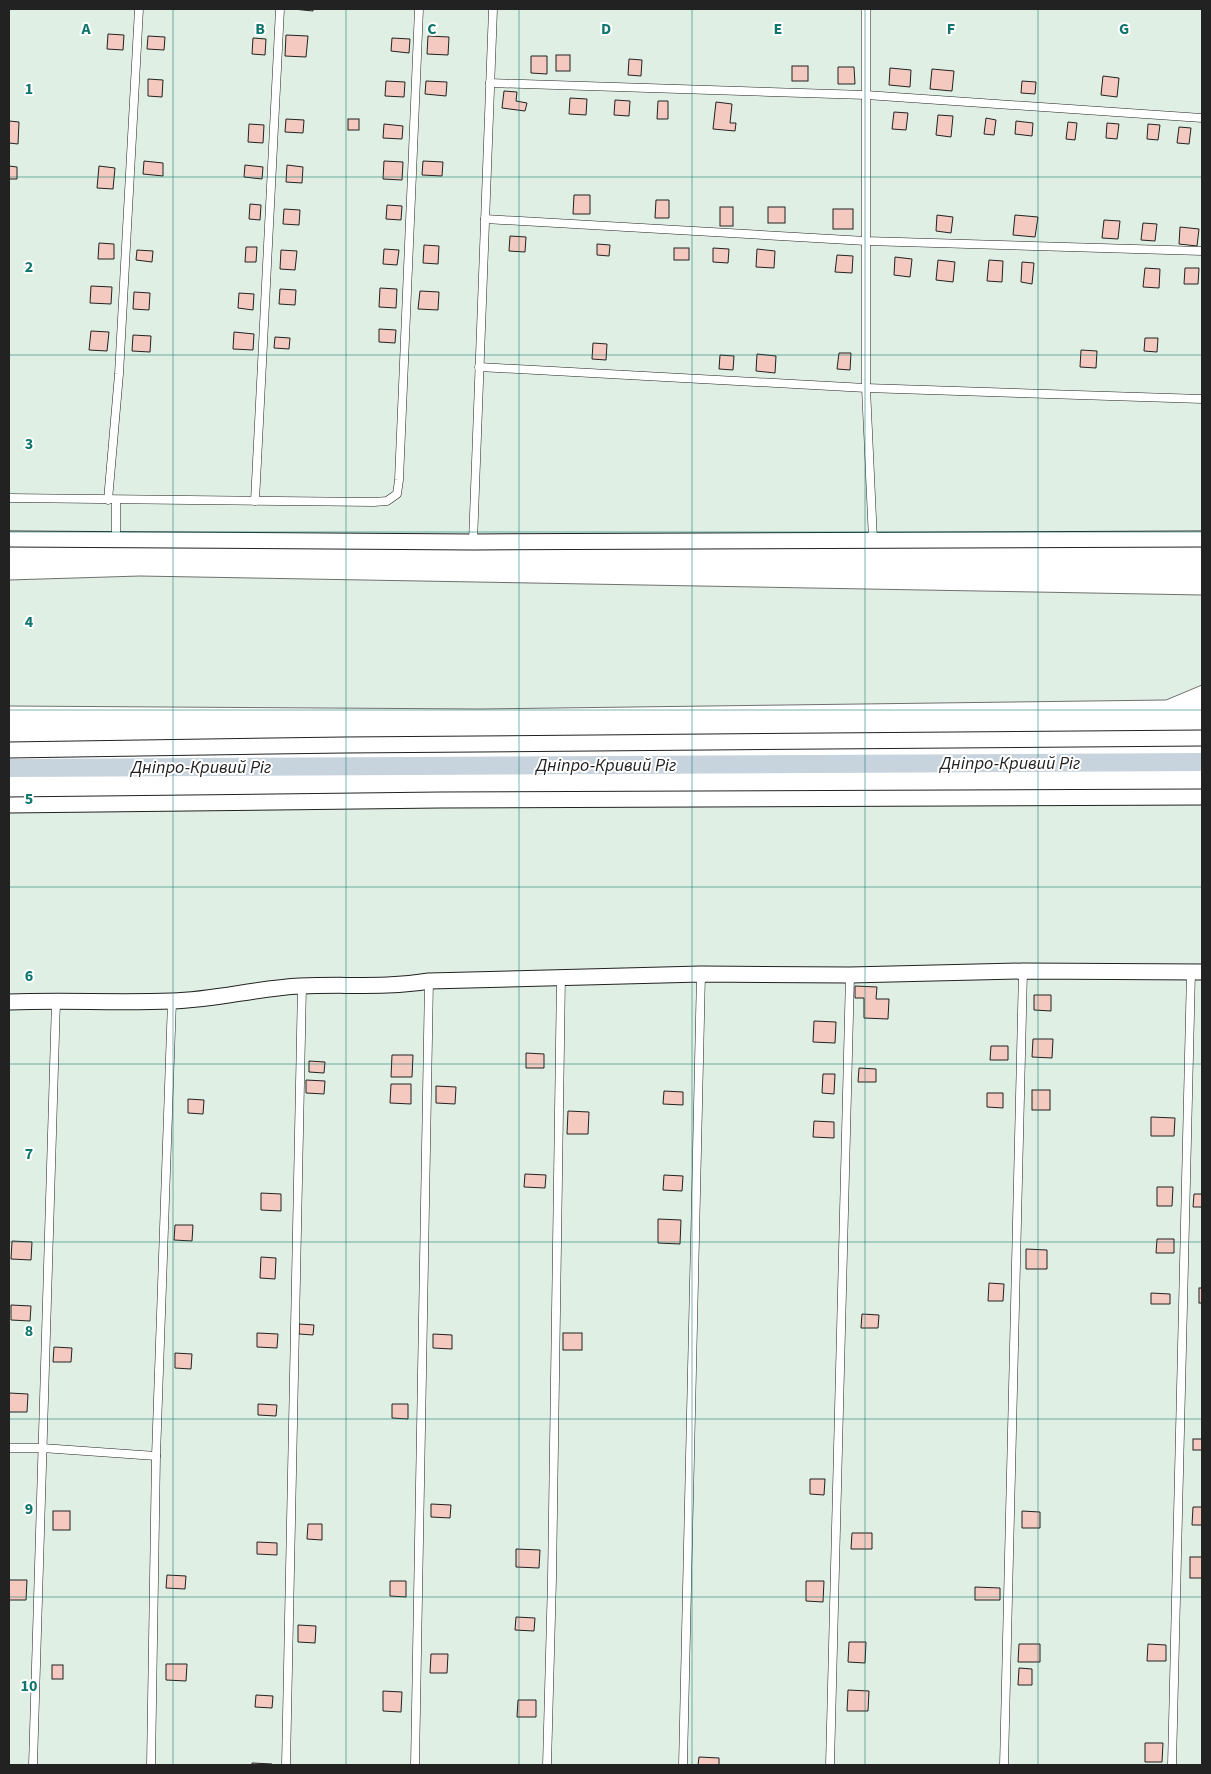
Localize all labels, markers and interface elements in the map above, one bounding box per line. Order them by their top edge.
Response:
text: A [80,18,91,40]
text: B [255,18,265,40]
text: C [427,18,437,40]
text: D [601,18,611,40]
text: E [774,18,782,40]
text: F [947,18,955,40]
text: G [1119,18,1129,40]
text: 1 [25,78,33,100]
text: 2 [25,256,33,278]
text: 3 [25,433,33,455]
text: 4 [25,611,34,633]
water label: Дніпро-Кривий Ріг [939,751,1080,776]
water label: Дніпро-Кривий Ріг [535,753,676,778]
water label: Дніпро-Кривий Ріг [130,755,271,780]
text: 5 [25,788,33,810]
text: 6 [25,965,33,987]
text: 7 [25,1143,33,1165]
text: 8 [25,1320,33,1342]
text: 9 [25,1498,33,1520]
text: 10 [21,1675,37,1697]

